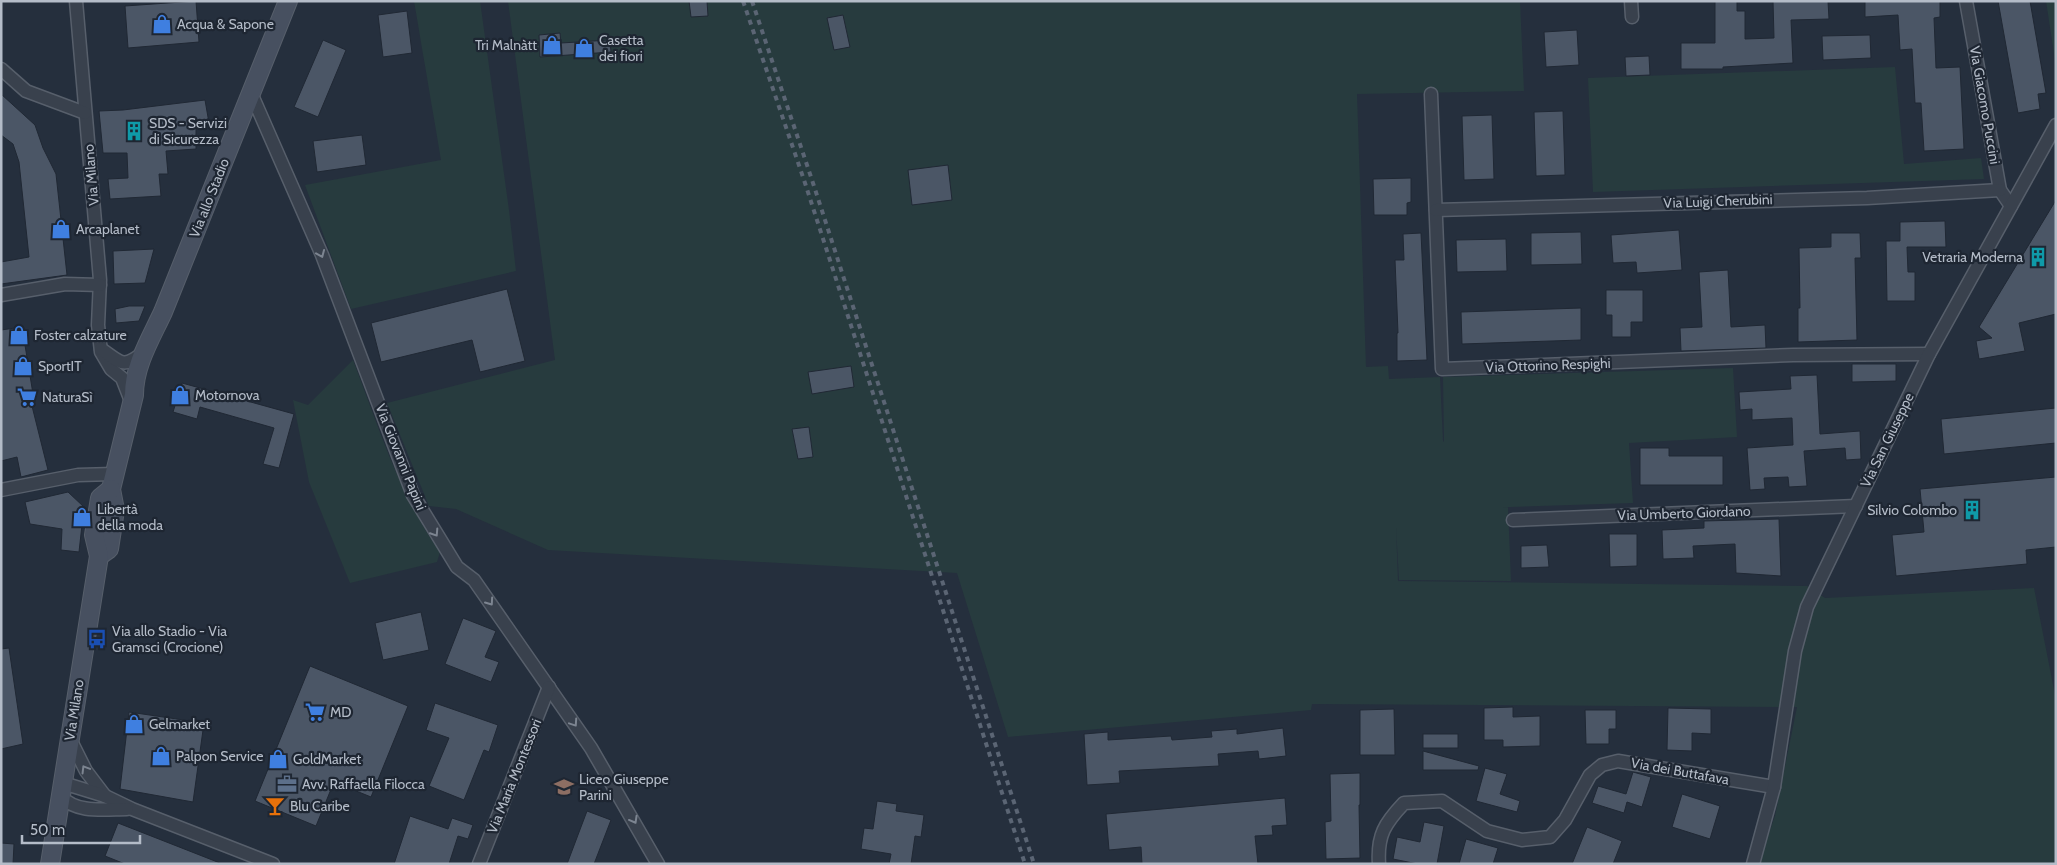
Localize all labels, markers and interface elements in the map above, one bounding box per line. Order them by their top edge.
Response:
shop icon: Acqua & Sapone [151,13,173,35]
place label: Acqua & Sapone [177,15,274,33]
place label: Casetta dei fiori [599,31,644,65]
shop icon: Tri Malnàtt [541,34,563,56]
place label: Tri Malnàtt [475,36,537,54]
shop icon: Casetta dei fiori [573,37,595,59]
street label: Via Giacomo Puccini [1966,44,2004,166]
place label: SDS - Servizi di Sicurezza [149,114,227,148]
building icon: SDS - Servizi di Sicurezza [123,120,145,142]
street label: Via Milano [79,143,103,207]
street label: Via allo Stadio [185,155,233,240]
street label: Via Luigi Cherubini [1663,190,1773,212]
shop icon: Arcaplanet [50,218,72,240]
place label: Arcaplanet [76,220,140,238]
building icon: Vetraria Moderna [2027,246,2049,268]
place label: Vetraria Moderna [1922,248,2023,266]
one-way arrow [315,249,325,258]
shop icon: Foster calzature [8,324,30,346]
place label: Foster calzature [34,326,127,344]
street label: Via Ottorino Respighi [1485,354,1611,376]
shop icon: SportIT [12,355,34,377]
place label: SportIT [38,357,82,375]
shop icon: Motornova [169,384,191,406]
supermarket icon: NaturaSì [16,386,38,408]
place label: Motornova [195,386,260,404]
place label: NaturaSì [42,388,92,406]
street label: Via San Giuseppe [1856,390,1918,490]
street label: Via Giovanni Papini [371,401,431,513]
building icon: Silvio Colombo [1961,499,1983,521]
place label: Libertà della moda [97,500,163,534]
place label: Silvio Colombo [1867,501,1957,519]
street label: Via Umberto Giordano [1617,502,1751,524]
shop icon: Libertà della moda [71,506,93,528]
one-way arrow [429,528,438,537]
one-way arrow [484,597,493,606]
place label: Via allo Stadio - Via Gramsci (Crocione) [112,622,227,656]
bus stop icon: Via allo Stadio - Via Gramsci (Crocione) [86,628,108,650]
street label: Via Milano [60,678,88,742]
supermarket icon: MD [304,701,326,723]
place label: MD [330,703,351,721]
shop icon: Gelmarket [123,713,145,735]
place label: Gelmarket [149,715,210,733]
street label: Via Maria Montessori [483,716,545,836]
one-way arrow [568,717,577,727]
shop icon: Palpon Service [150,745,172,767]
place label: Palpon Service [176,747,263,765]
shop icon: GoldMarket [267,748,289,770]
place label: GoldMarket [293,750,361,768]
street label: Via dei Buttafava [1630,754,1731,789]
one-way arrow [82,765,92,774]
place label: Liceo Giuseppe Parini [579,770,669,804]
office icon: Avv. Raffaella Filocca [276,773,298,795]
place label: Avv. Raffaella Filocca [302,775,425,793]
school or university icon: Liceo Giuseppe Parini [553,776,575,798]
bar icon: Blu Caribe [264,795,286,817]
place label: Blu Caribe [290,797,350,815]
scale bar [22,812,140,844]
one-way arrow [628,815,638,824]
text: 50 m [30,821,65,839]

